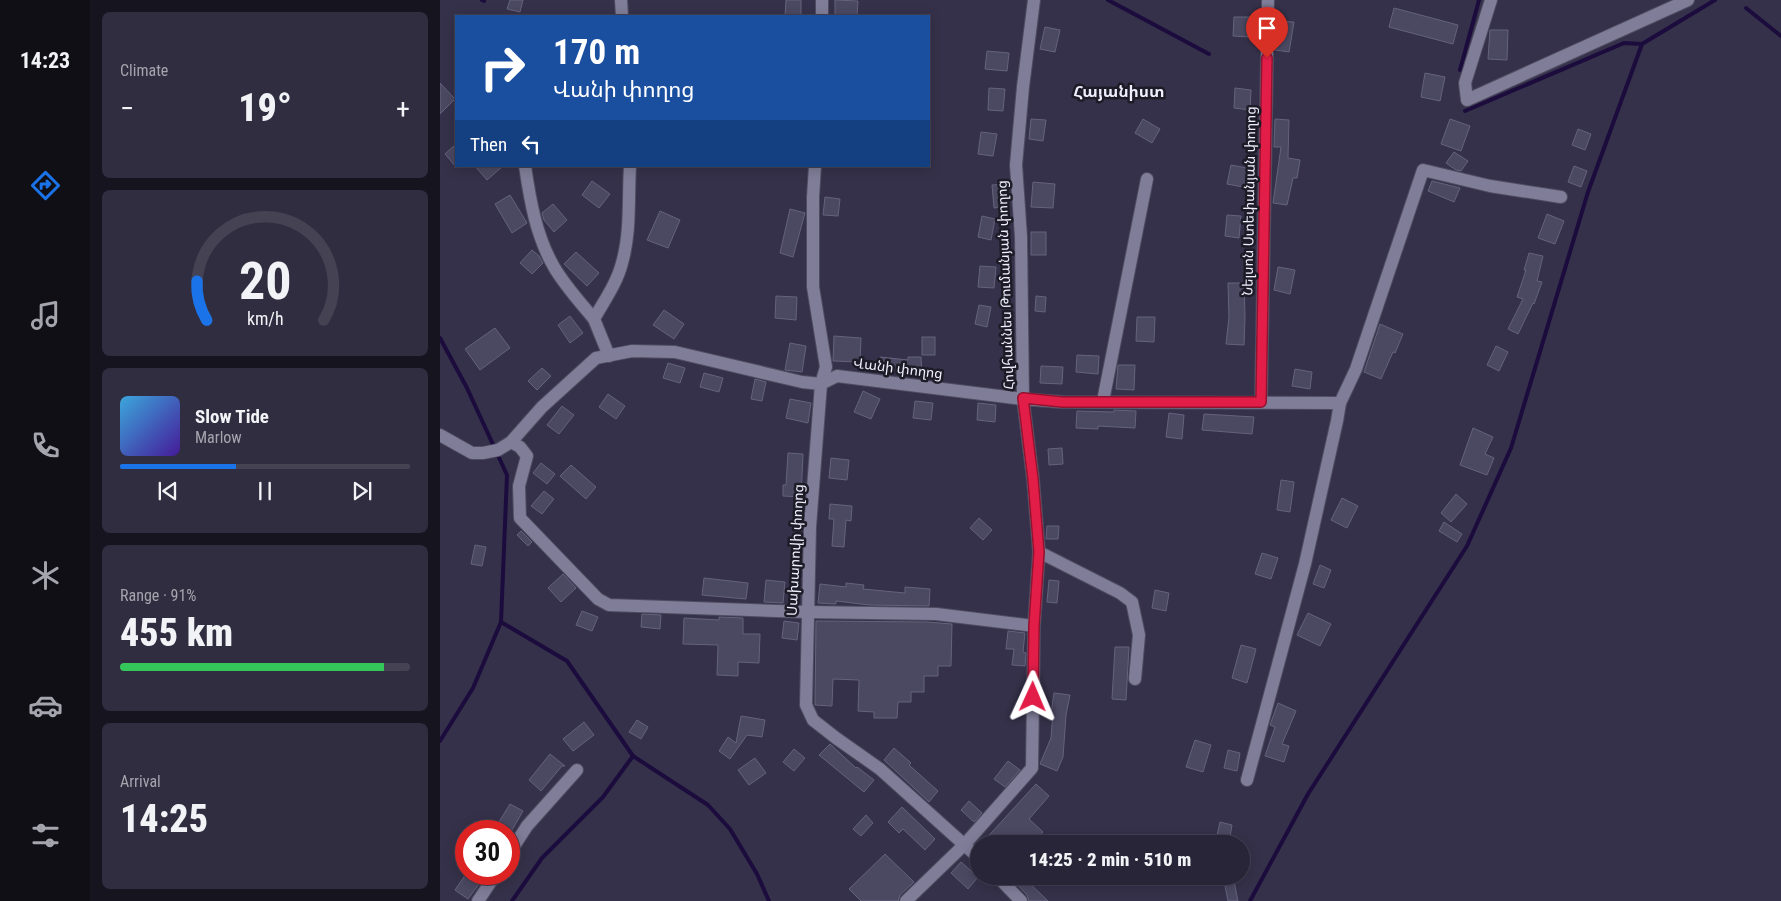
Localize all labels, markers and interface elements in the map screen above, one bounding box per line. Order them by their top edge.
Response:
pin [1246,7,1288,58]
icon: arrive [1253,14,1281,42]
text: 170 m [553,32,640,73]
icon: right [470,35,535,100]
text: 14:23 [20,48,70,73]
text: Climate [120,61,168,80]
text: Վանի փողոց [553,77,694,102]
district label: Հայանիստ [1073,82,1165,101]
text: 19° [238,86,292,130]
text: − [120,92,134,125]
text: + [396,92,410,125]
street label: Նելսոն Ստեփանյան փողոց [1239,106,1259,296]
icon: left [517,130,545,158]
text: Then [470,133,507,156]
icon: directions [28,168,63,203]
street label: Հովհաննես Թումանյան փողոց [993,180,1017,390]
text: 20 [239,251,291,312]
icon: music [28,298,63,333]
text: km/h [247,308,283,329]
street label: Վանի փողոց [852,355,944,381]
text: Slow Tide [195,405,269,428]
icon: phone [28,428,63,463]
text: Marlow [195,428,242,447]
icon: previous [154,477,182,505]
icon: pause [251,477,279,505]
icon: next [348,477,376,505]
street label: Սախարովի փողոց [784,484,806,616]
icon: climate [28,558,63,593]
text: Range · 91% [120,586,196,605]
text: 455 km [120,611,233,655]
position arrow [1006,670,1058,722]
icon: car [28,688,63,723]
text: Arrival [120,772,161,791]
text: 14:25 [120,797,208,841]
icon: filters [28,818,63,853]
speed limit sign: 30 [455,820,520,885]
text: 14:25 · 2 min · 510 m [1029,848,1191,871]

